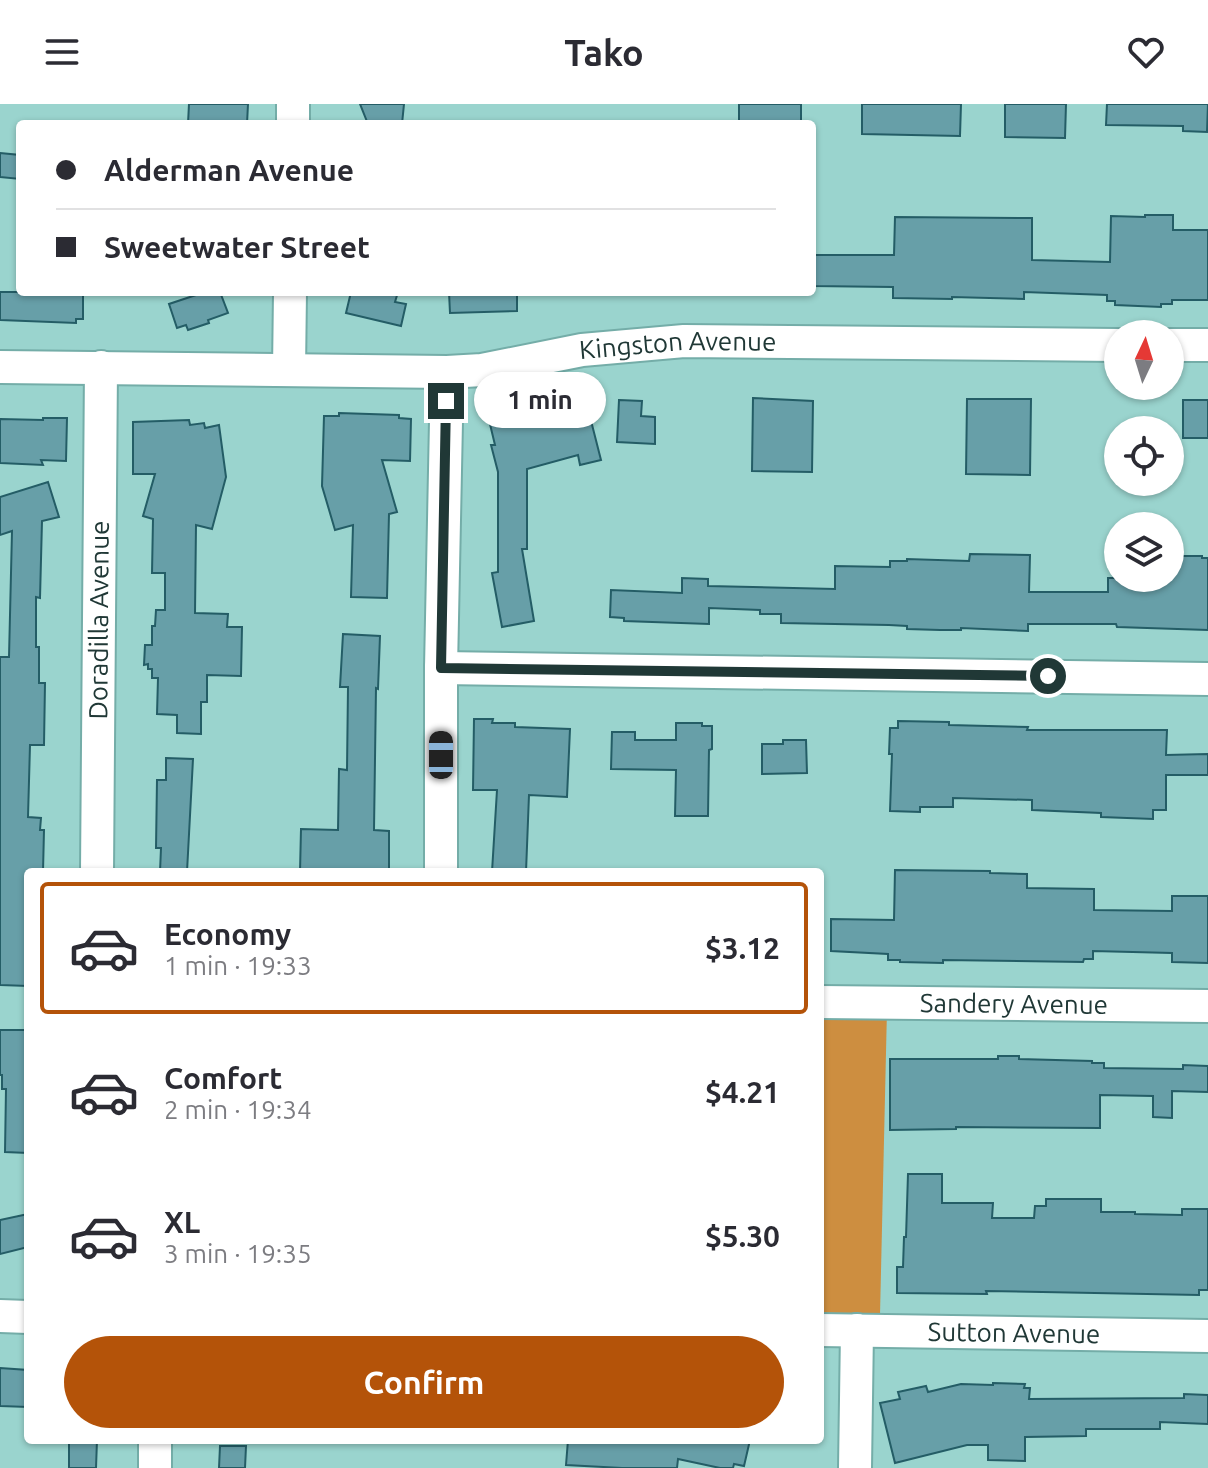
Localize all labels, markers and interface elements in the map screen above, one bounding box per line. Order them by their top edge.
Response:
icon: menu [40,30,84,74]
icon: heart [1124,30,1168,74]
text: Tako [564,32,644,73]
text: Alderman Avenue [104,153,354,187]
text: Sweetwater Street [104,230,370,264]
north arrow [1104,320,1184,400]
map controls [1104,320,1184,592]
street label: Kingston Avenue [578,326,777,364]
callout: 1 min [474,373,606,429]
route end [428,383,464,419]
text: 1 min [507,385,573,414]
button: locate [1104,416,1184,496]
button: layers [1104,512,1184,592]
street label: Doradilla Avenue [83,520,114,720]
route start [1030,658,1066,694]
car [429,731,453,779]
icon: car [68,912,140,984]
text: Economy [164,917,291,951]
text: $3.12 [705,931,780,965]
text: 1 min · 19:33 [164,951,312,980]
street label: Sandery Avenue [920,988,1108,1019]
icon: car [68,1056,140,1128]
text: Comfort [164,1061,282,1095]
text: $4.21 [705,1075,780,1109]
text: 2 min · 19:34 [164,1095,312,1124]
icon: car [68,1200,140,1272]
text: XL [164,1205,200,1239]
text: $5.30 [705,1219,780,1253]
text: 3 min · 19:35 [164,1239,312,1268]
street label: Sutton Avenue [927,1317,1100,1348]
button: Confirm [64,1336,784,1428]

